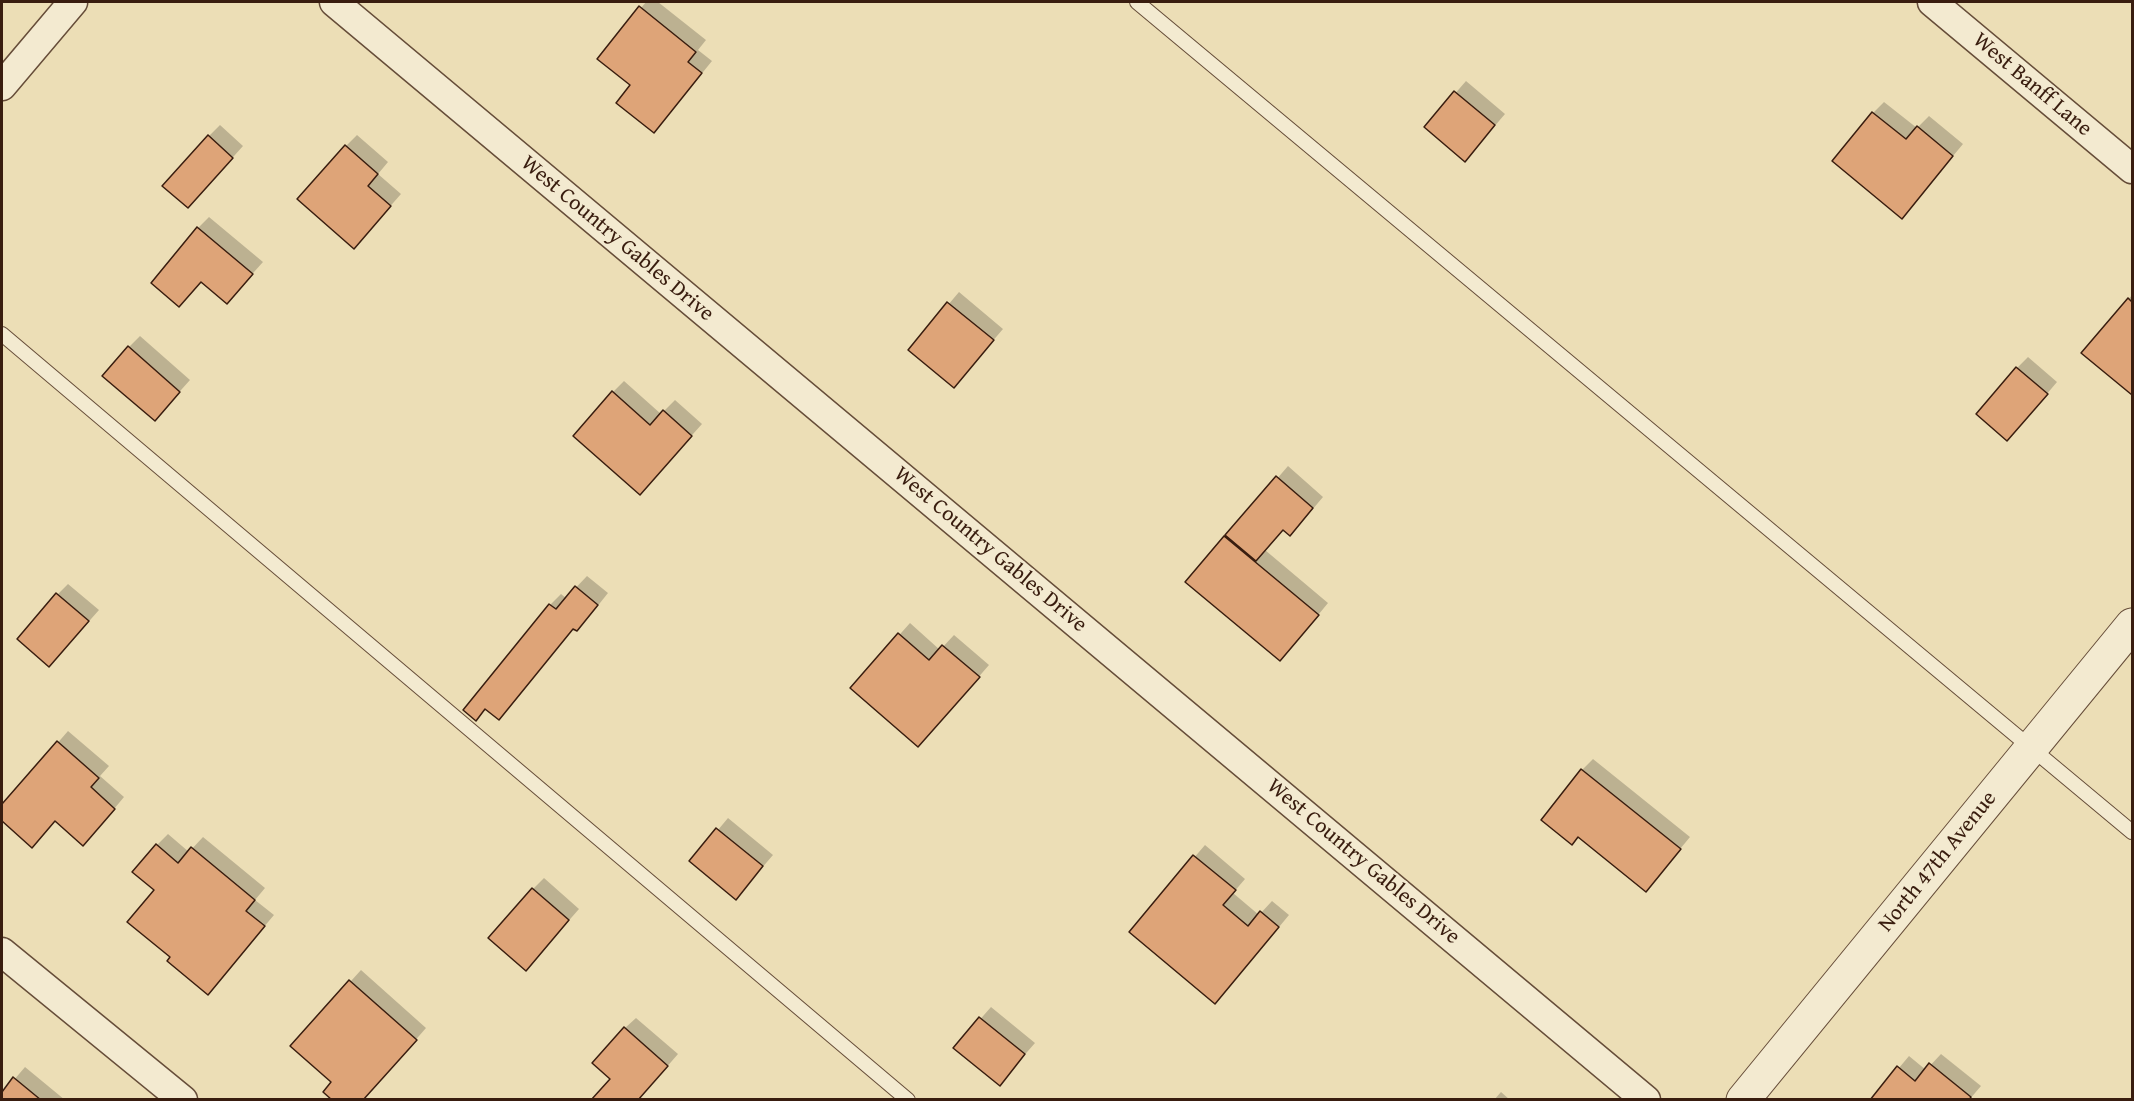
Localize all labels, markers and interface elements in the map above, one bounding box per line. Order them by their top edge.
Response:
street label: West Banff Lane [1967,27,2097,143]
street label: West Country Gables Drive [515,151,719,327]
street label: West Country Gables Drive [888,462,1092,638]
street label: West Country Gables Drive [1261,774,1465,950]
street label: North 47th Avenue [1873,786,2003,938]

